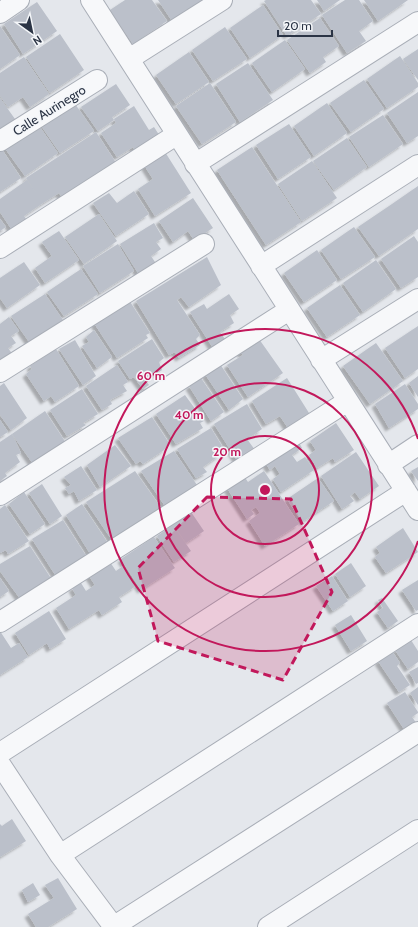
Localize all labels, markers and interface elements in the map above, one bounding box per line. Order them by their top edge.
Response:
north arrow [12,12,52,52]
scale bar [278,12,332,38]
text: 20 m [284,18,312,33]
text: N [30,32,45,48]
street label: Calle Aurinegro [10,81,88,139]
text: 60 m [137,368,165,383]
text: 40 m [174,407,204,422]
text: 20 m [213,444,241,459]
centre of rings [258,483,272,497]

